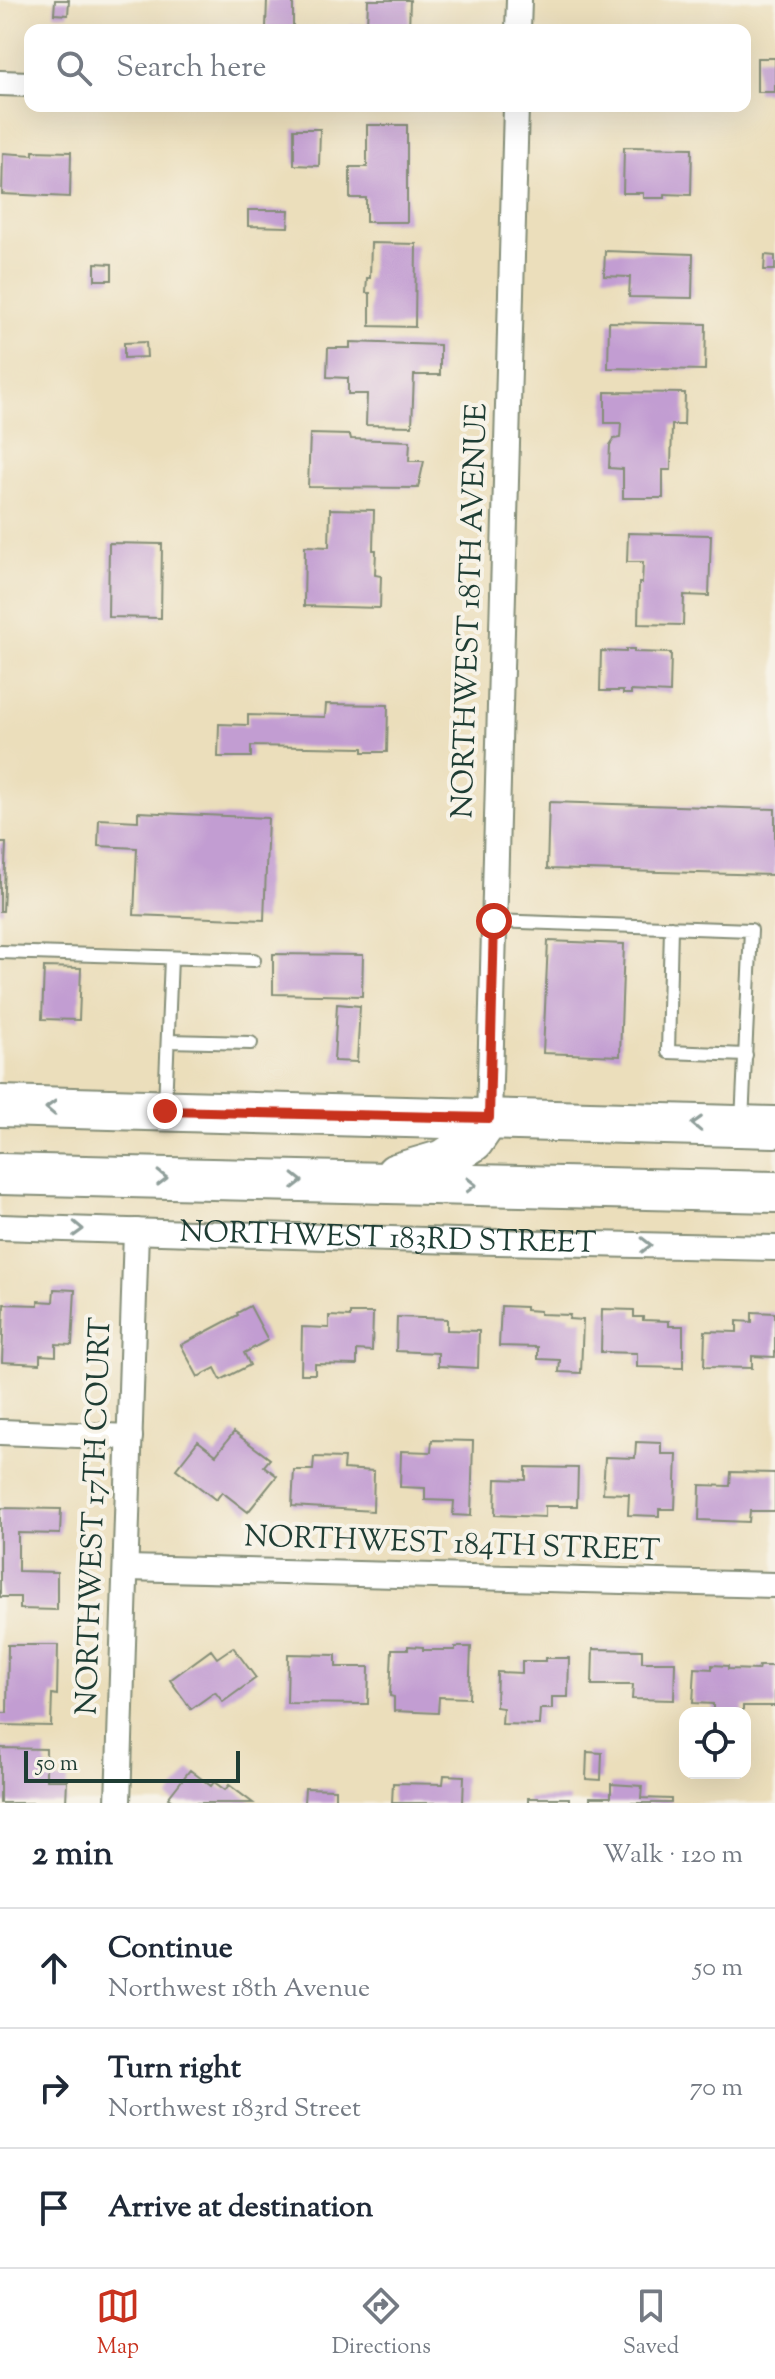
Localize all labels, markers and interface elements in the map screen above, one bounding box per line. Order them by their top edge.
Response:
search box [24,24,751,112]
icon: search [52,46,96,90]
text: Search here [116,47,266,90]
street label: NORTHWEST 18TH AVENUE [442,403,500,819]
route start [476,903,512,939]
route end [147,1093,183,1129]
one-way arrow [44,1099,57,1116]
one-way arrow [690,1116,703,1133]
one-way arrow [156,1169,169,1187]
one-way arrow [291,1172,304,1190]
one-way arrow [465,1177,478,1194]
street label: NORTHWEST 183RD STREET [179,1211,597,1266]
one-way arrow [72,1221,85,1238]
one-way arrow [640,1237,653,1254]
street label: NORTHWEST 17TH COURT [67,1316,123,1716]
street label: NORTHWEST 184TH STREET [243,1516,661,1574]
map controls [679,1707,751,1779]
button: locate [679,1707,751,1779]
scale bar [24,1747,240,1783]
text: 50 m [36,1749,78,1781]
text: 2 min [32,1831,113,1880]
text: Walk · 120 m [603,1837,743,1874]
text: Continue [108,1928,233,1971]
icon: ahead [32,1946,76,1990]
text: 50 m [693,1950,743,1987]
text: Northwest 18th Avenue [108,1971,370,2008]
text: Turn right [108,2048,241,2091]
icon: right [32,2066,76,2110]
text: 70 m [690,2070,743,2107]
text: Northwest 183rd Street [108,2091,361,2128]
icon: arrive [32,2186,76,2230]
text: Arrive at destination [108,2187,373,2230]
tab: Map [96,2284,140,2364]
tab: Directions [332,2284,431,2364]
tab: Saved [623,2284,679,2364]

